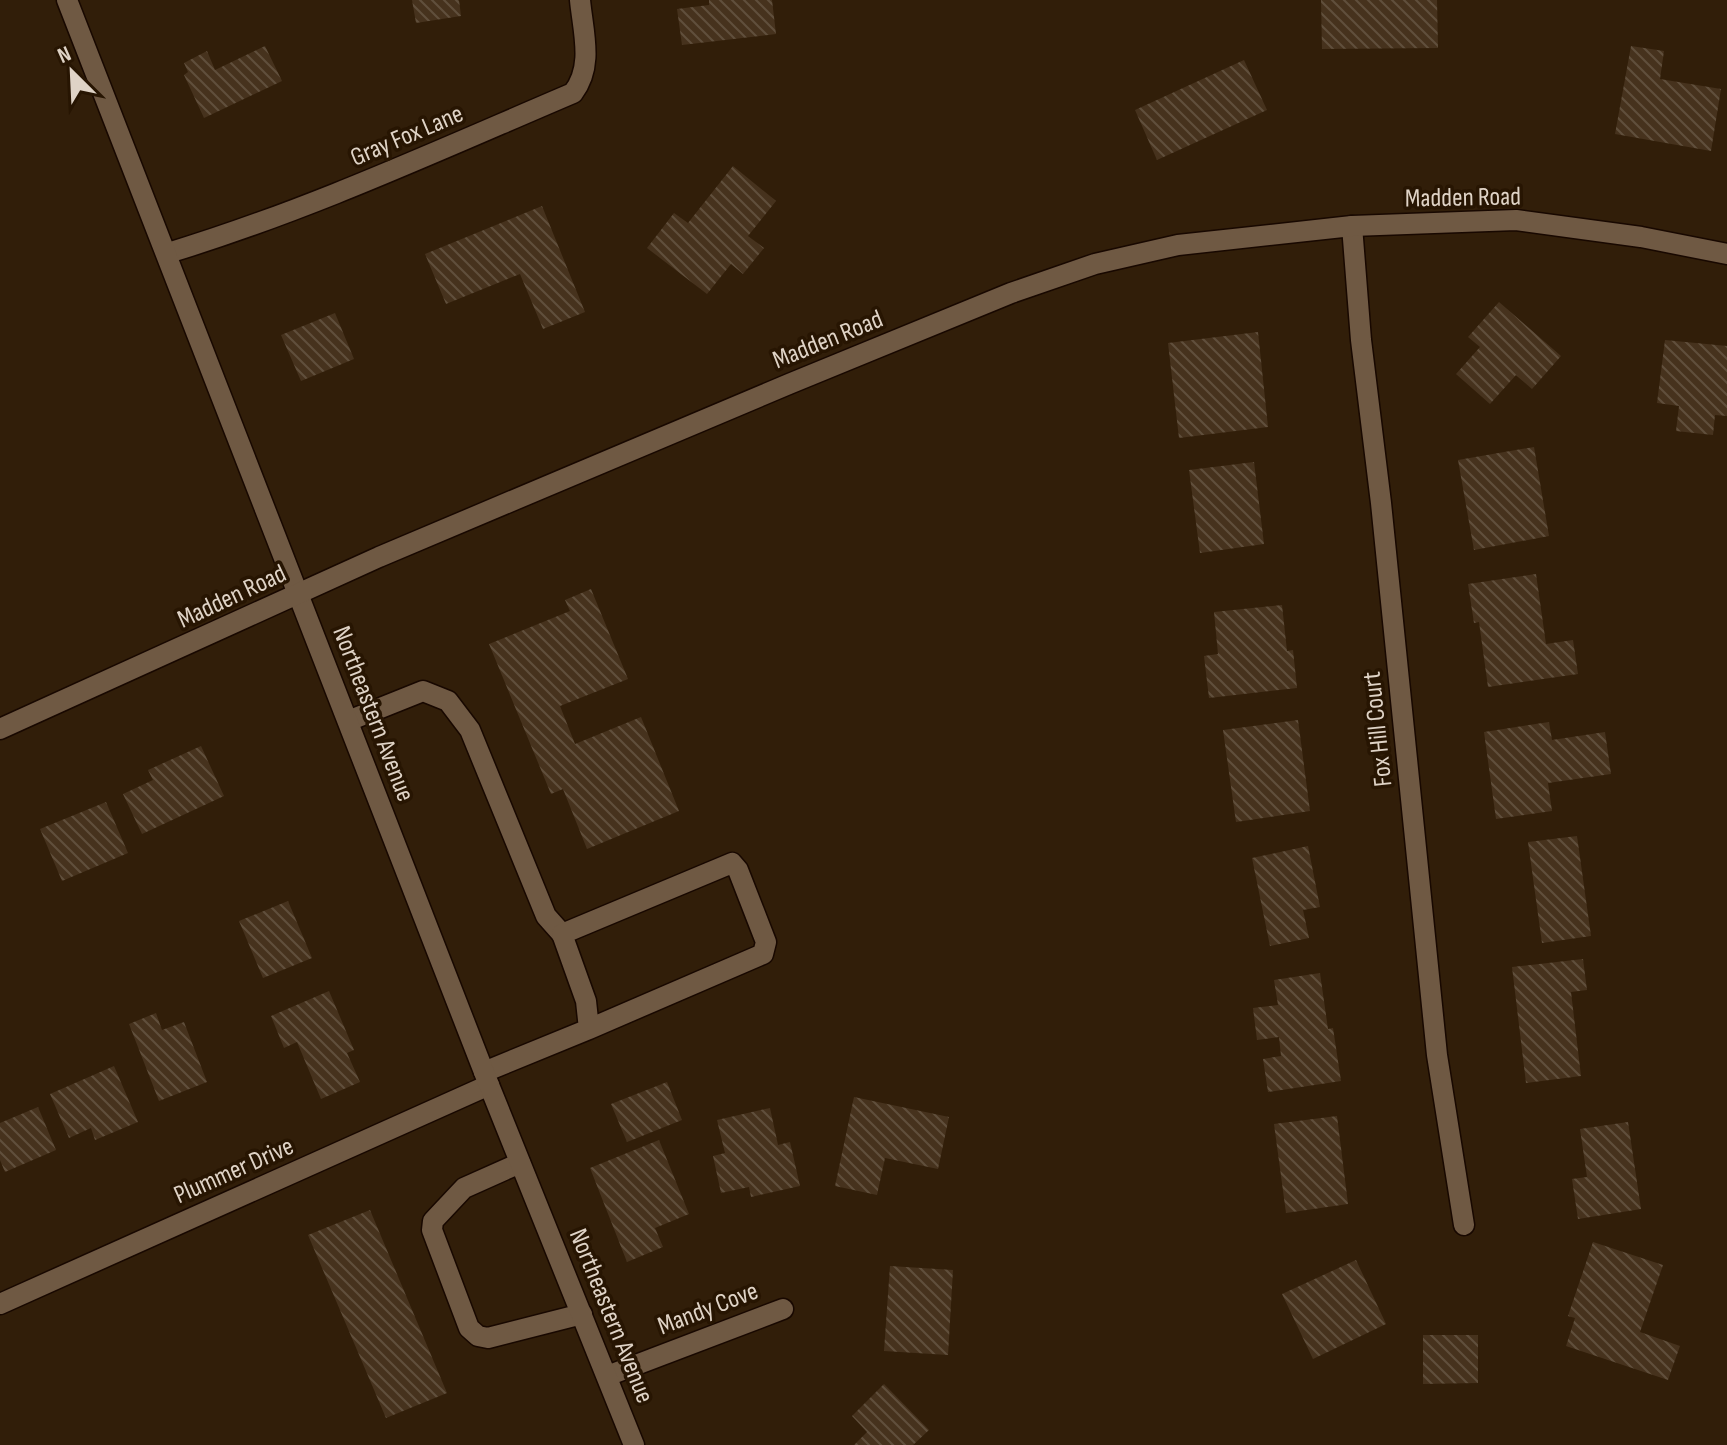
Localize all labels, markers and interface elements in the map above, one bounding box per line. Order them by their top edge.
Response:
north arrow [32,32,112,112]
text: N [54,40,75,70]
street label: Gray Fox Lane [346,98,468,174]
street label: Madden Road [1405,181,1521,215]
street label: Madden Road [768,304,888,376]
street label: Madden Road [173,558,291,636]
street label: Northeastern Avenue [325,622,421,806]
street label: Fox Hill Court [1357,670,1399,788]
street label: Plummer Drive [169,1131,299,1211]
street label: Northeastern Avenue [562,1224,660,1408]
street label: Mandy Cove [653,1276,763,1342]

